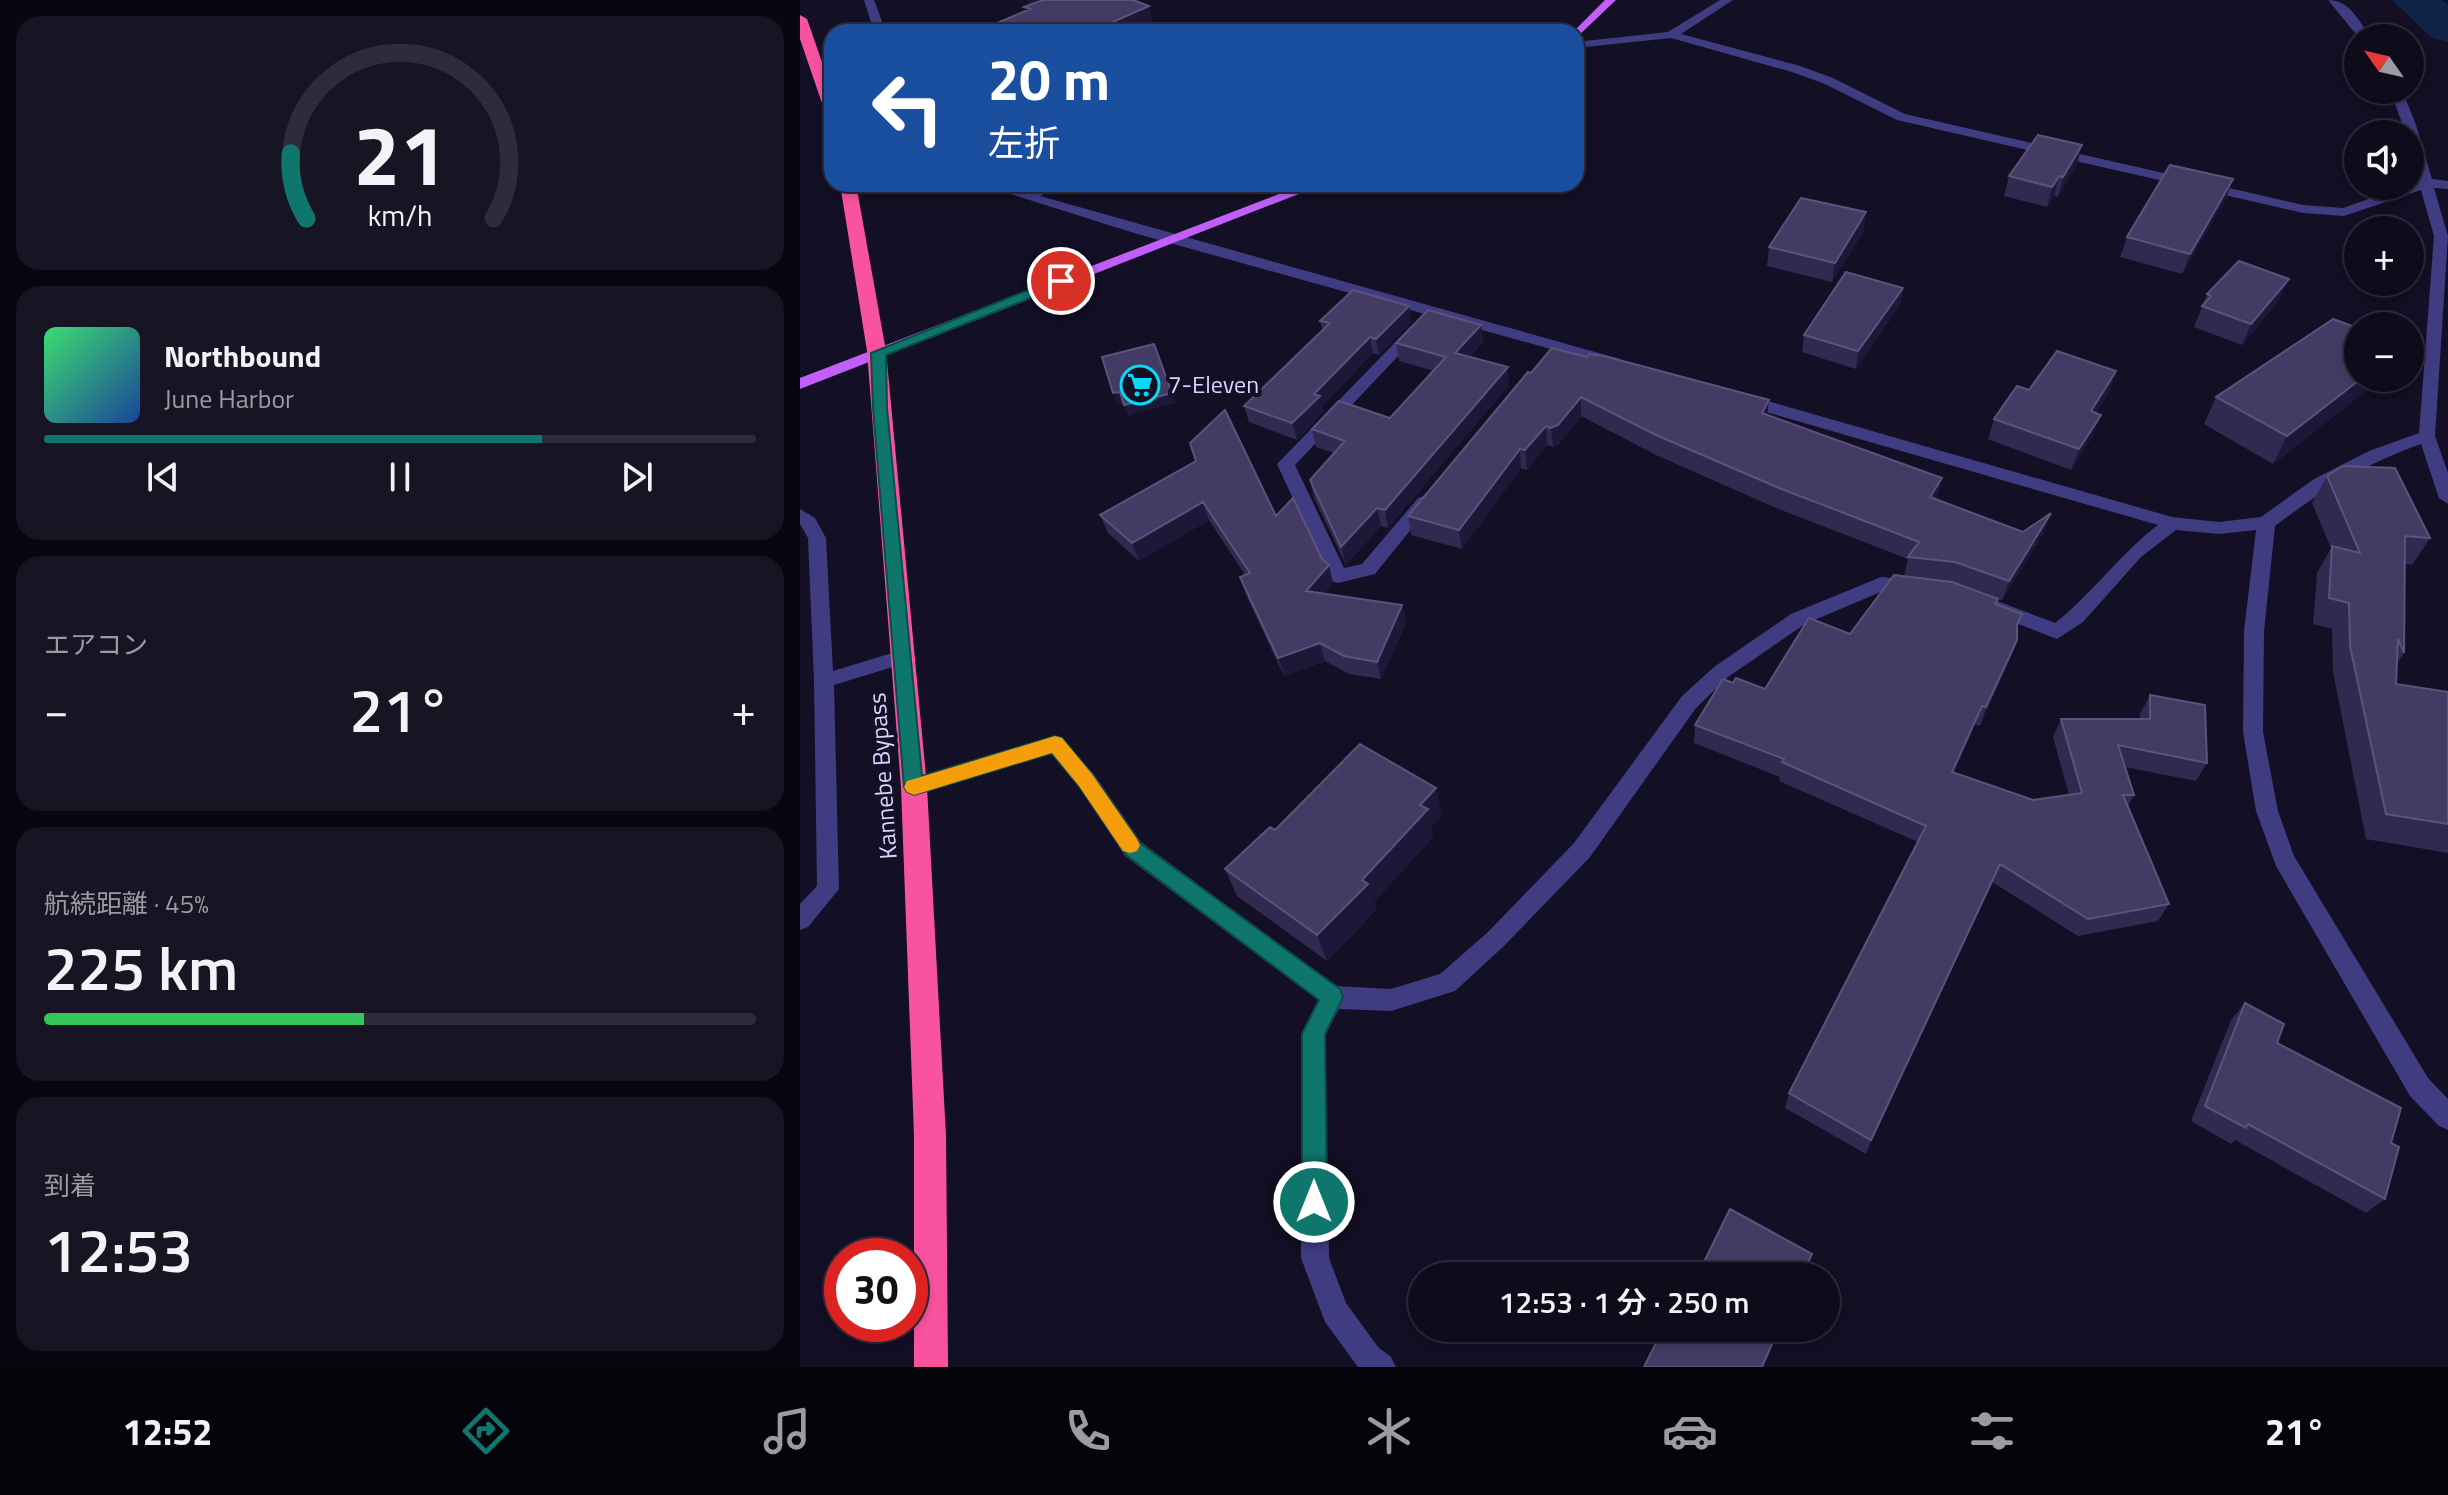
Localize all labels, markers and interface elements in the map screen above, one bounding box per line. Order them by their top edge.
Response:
north arrow [2344,24,2424,104]
map controls [2344,24,2424,392]
text: 20 m [988,37,1110,122]
icon: left [856,56,960,160]
text: 21 [353,91,447,217]
text: 左折 [988,115,1060,170]
button: sound [2344,120,2424,200]
text: km/h [368,194,432,237]
button: + [2344,216,2424,296]
pin [1027,247,1095,315]
icon: arrive [1039,259,1083,303]
button: − [2344,312,2424,392]
text: Northbound [164,333,321,379]
supermarket icon: 7-Eleven [1119,364,1161,406]
place label: 7-Eleven [1168,366,1259,402]
text: June Harbor [164,379,294,418]
icon: previous [141,455,185,499]
icon: pause [378,455,422,499]
icon: next [615,455,659,499]
text: エアコン [44,625,148,664]
text: 21° [350,664,450,755]
text: − [44,676,69,743]
text: + [731,676,756,743]
street label: Kannebe Bypass [858,692,906,861]
text: 航続距離 · 45% [44,884,209,923]
text: 225 km [44,922,238,1013]
position arrow [1272,1160,1356,1244]
text: 到着 [44,1166,96,1205]
text: 12:53 [44,1204,193,1295]
speed limit sign: 30 [824,1238,928,1342]
text: 12:53 · 1 分 · 250 m [1499,1279,1749,1325]
icon: directions [458,1403,514,1459]
icon: music [759,1403,815,1459]
icon: phone [1060,1403,1116,1459]
icon: climate [1361,1403,1417,1459]
icon: car [1662,1403,1718,1459]
icon: filters [1964,1403,2020,1459]
text: 12:52 [123,1404,212,1459]
text: 21° [2265,1404,2325,1459]

